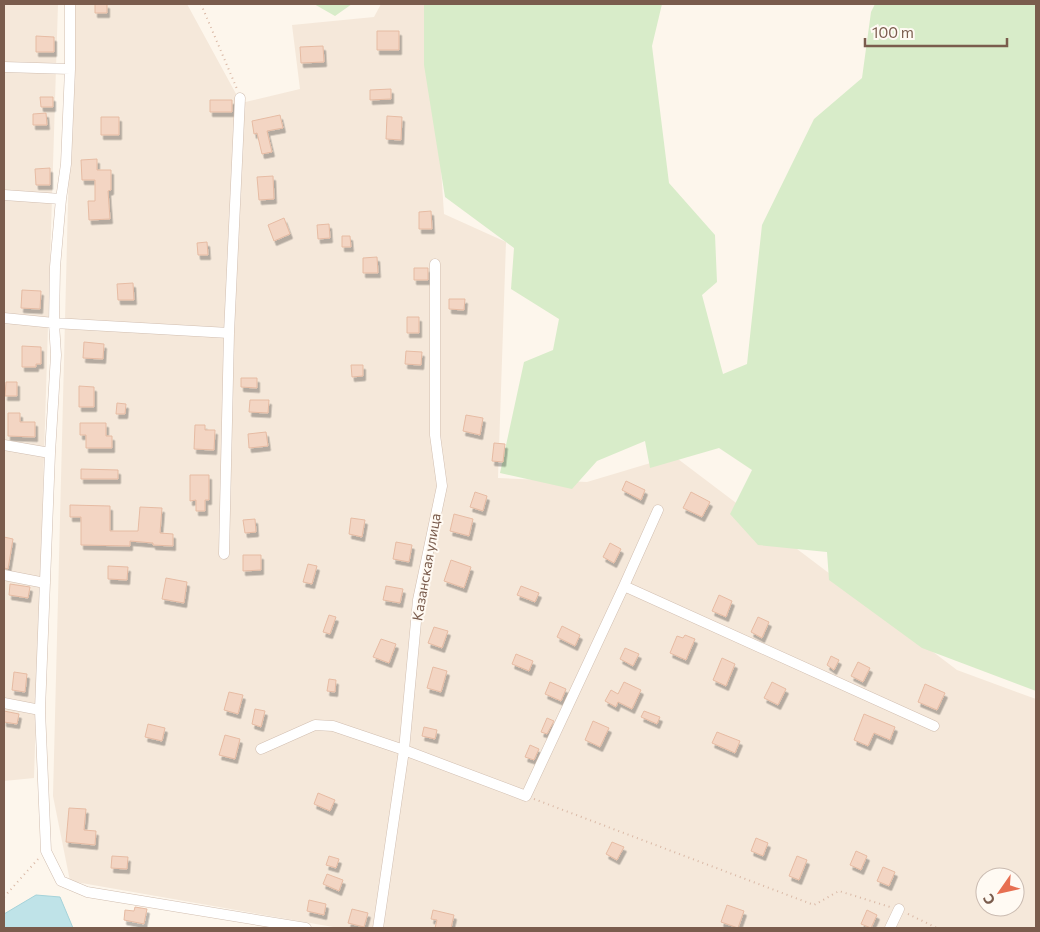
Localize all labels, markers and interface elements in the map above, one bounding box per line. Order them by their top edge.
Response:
scale bar [865,15,1008,47]
text: 100 m [872,23,914,41]
street label: Казанская улица [408,512,444,622]
north arrow [975,867,1025,917]
text: С [979,891,999,908]

